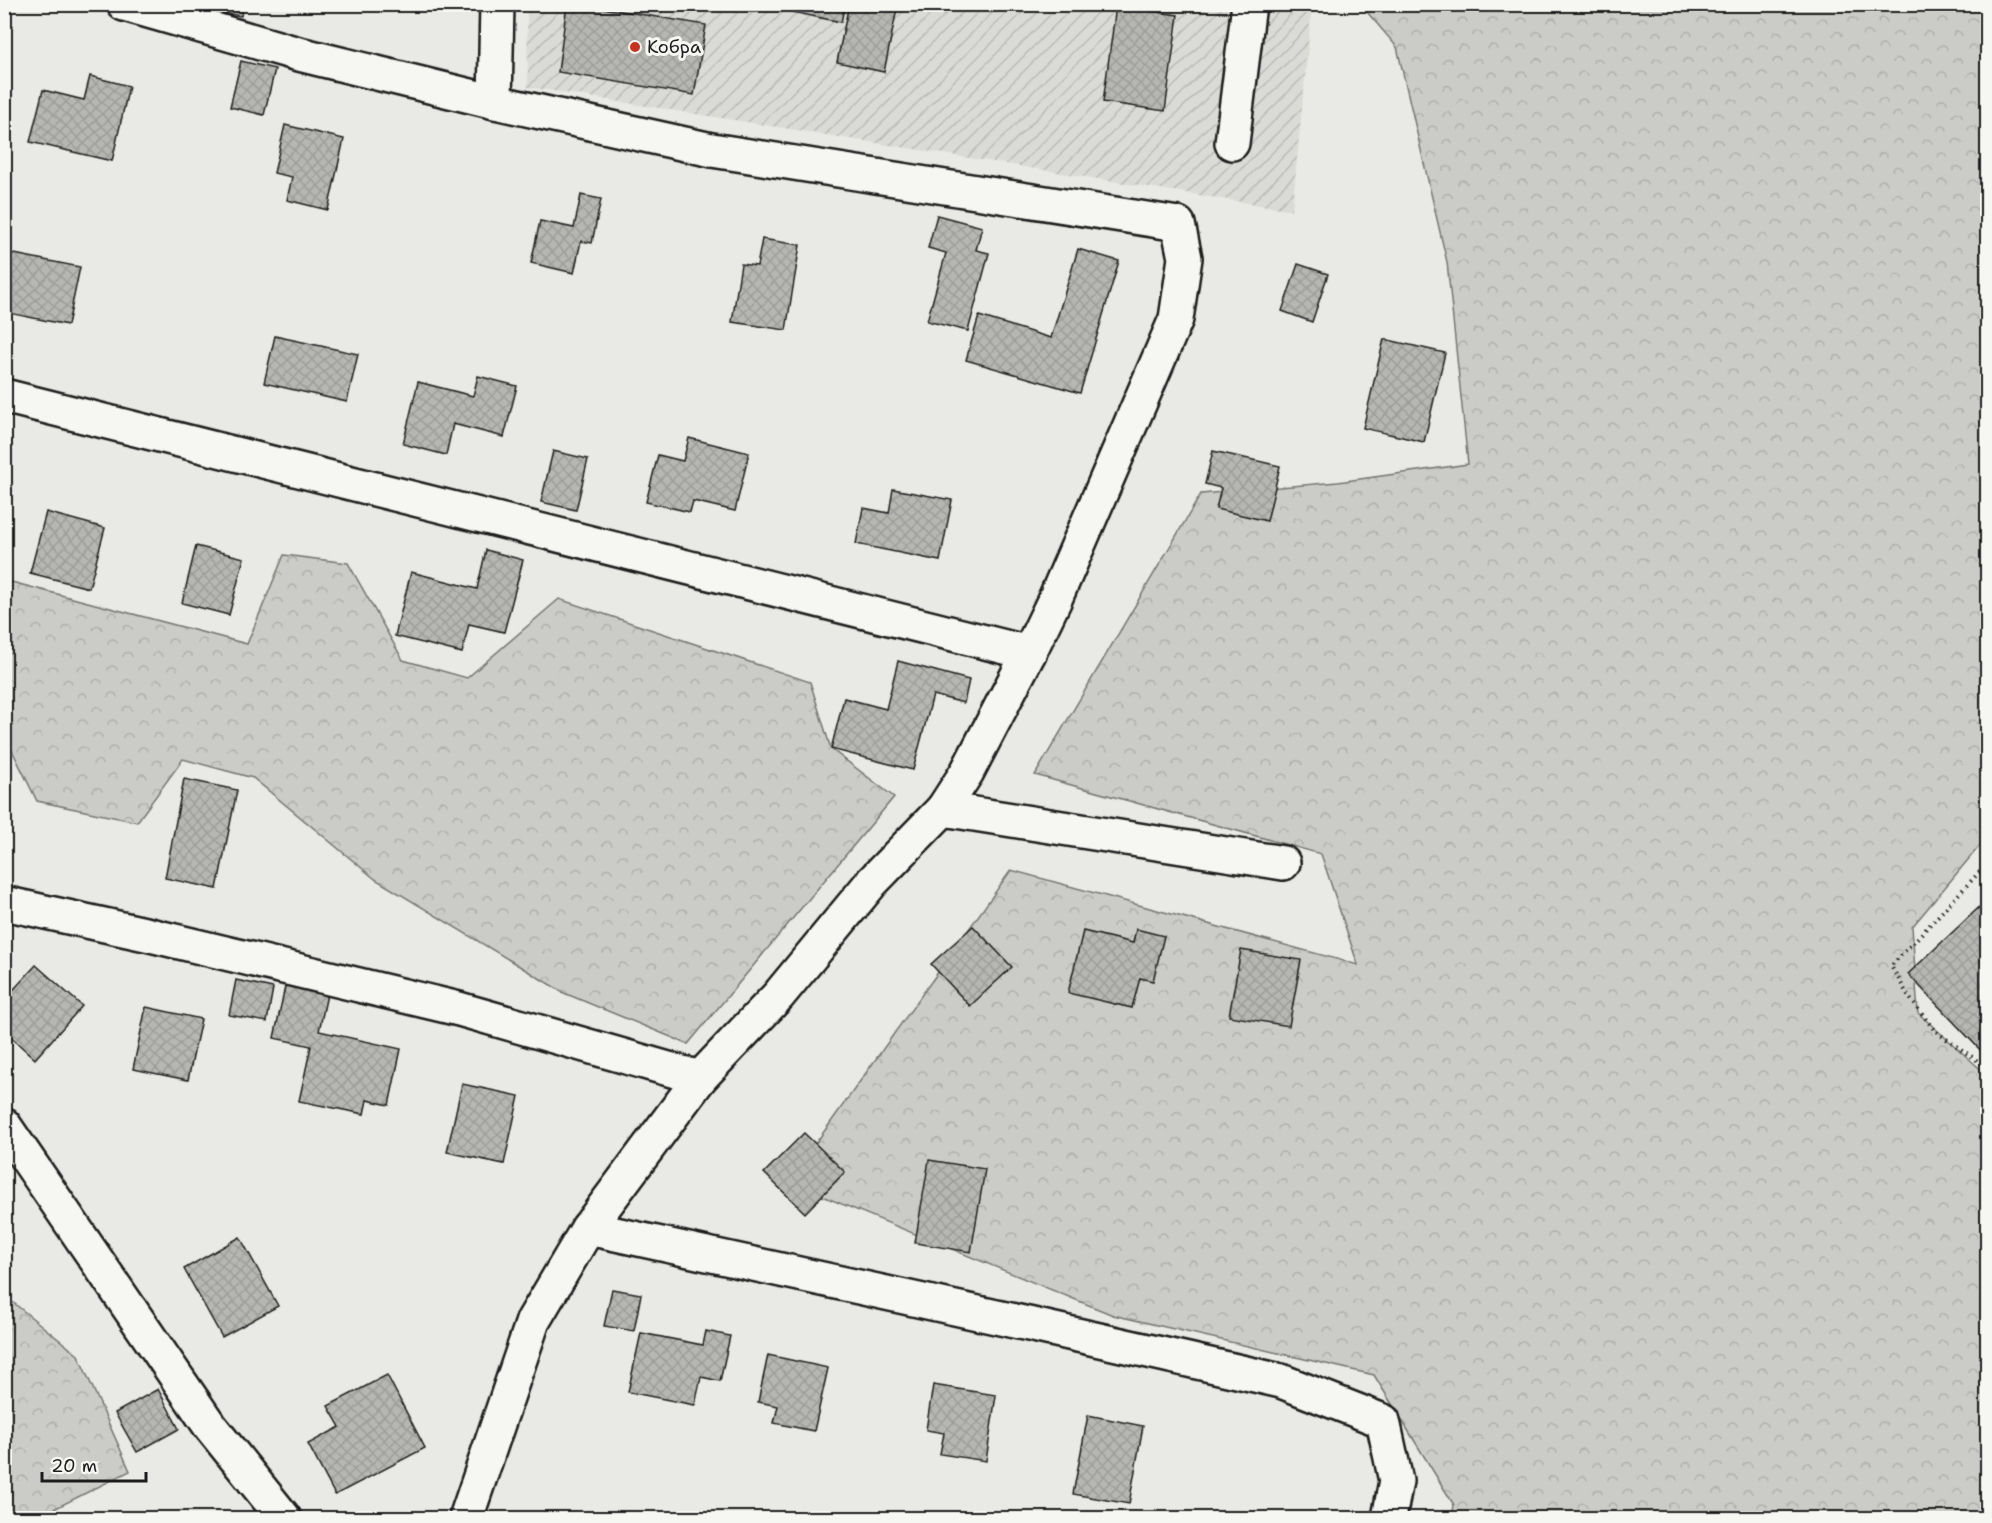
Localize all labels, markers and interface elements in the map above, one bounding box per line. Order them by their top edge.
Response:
place label: Кобра [647,35,701,59]
marker: Кобра [628,40,642,54]
scale bar [42,1445,146,1483]
text: 20 m [51,1454,97,1478]

